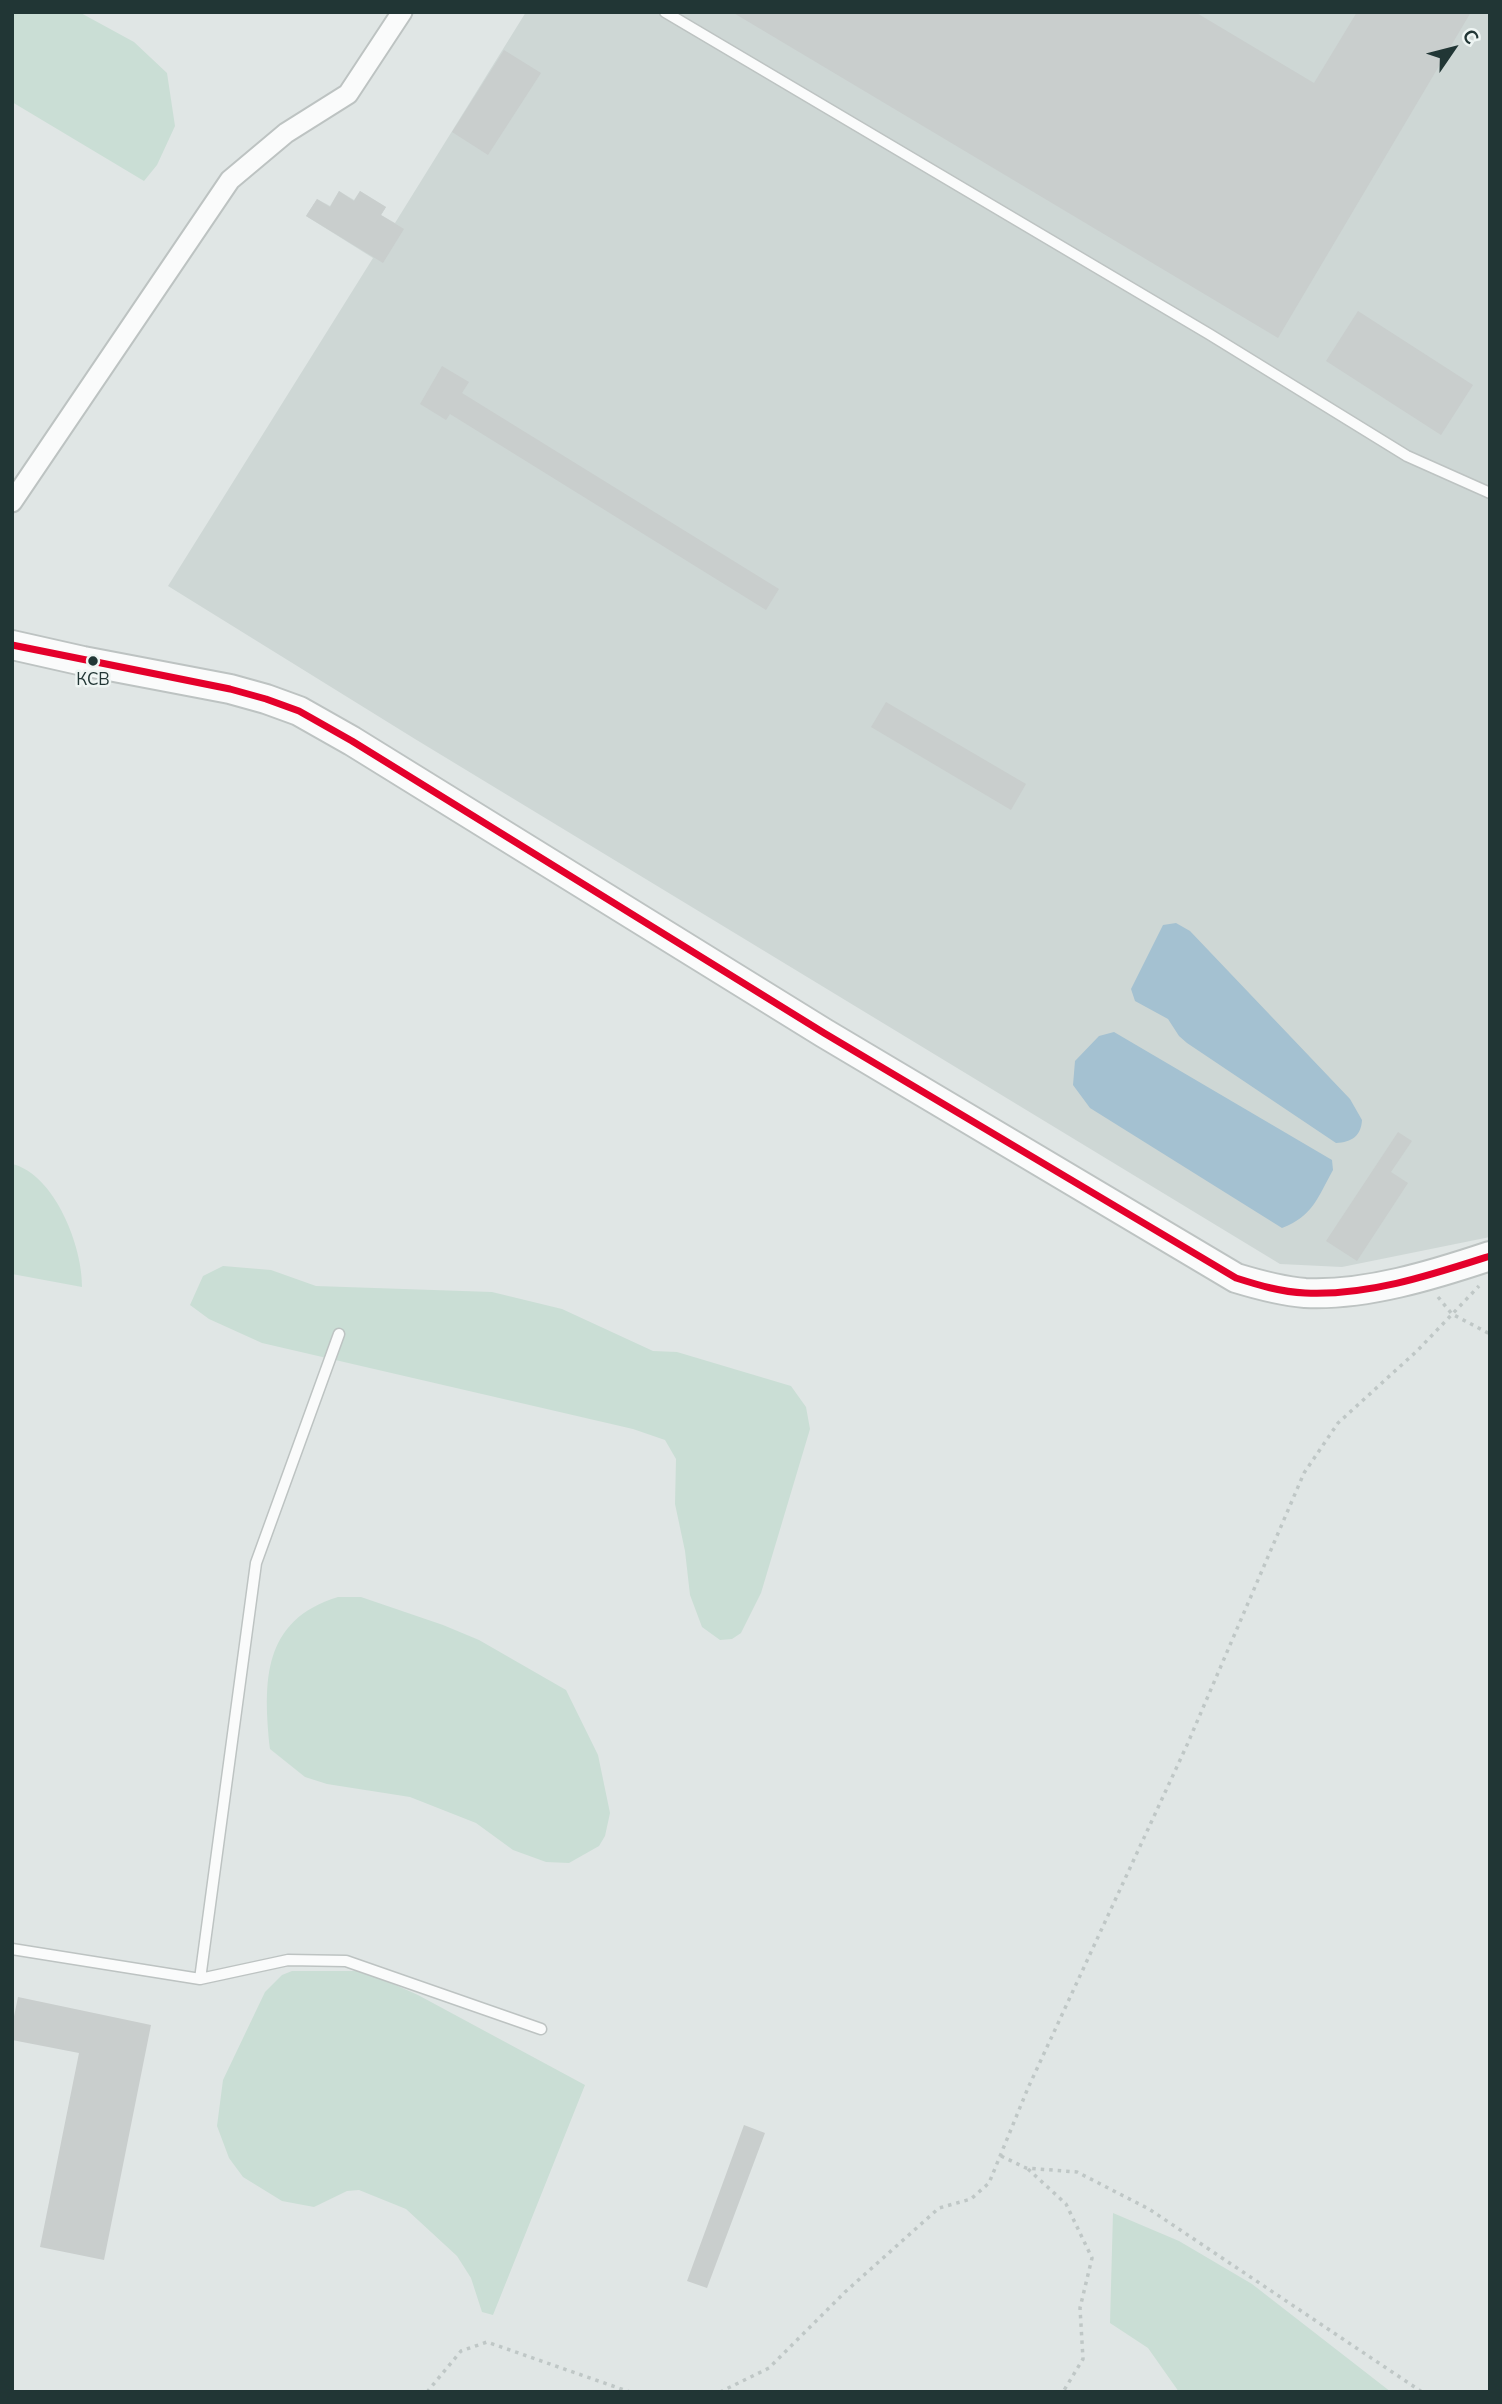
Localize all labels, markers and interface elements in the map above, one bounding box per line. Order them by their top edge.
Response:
north arrow [1418,14,1488,84]
text: С [1456,24,1485,50]
marker: КСВ [86,654,100,668]
place label: КСВ [76,671,110,691]

